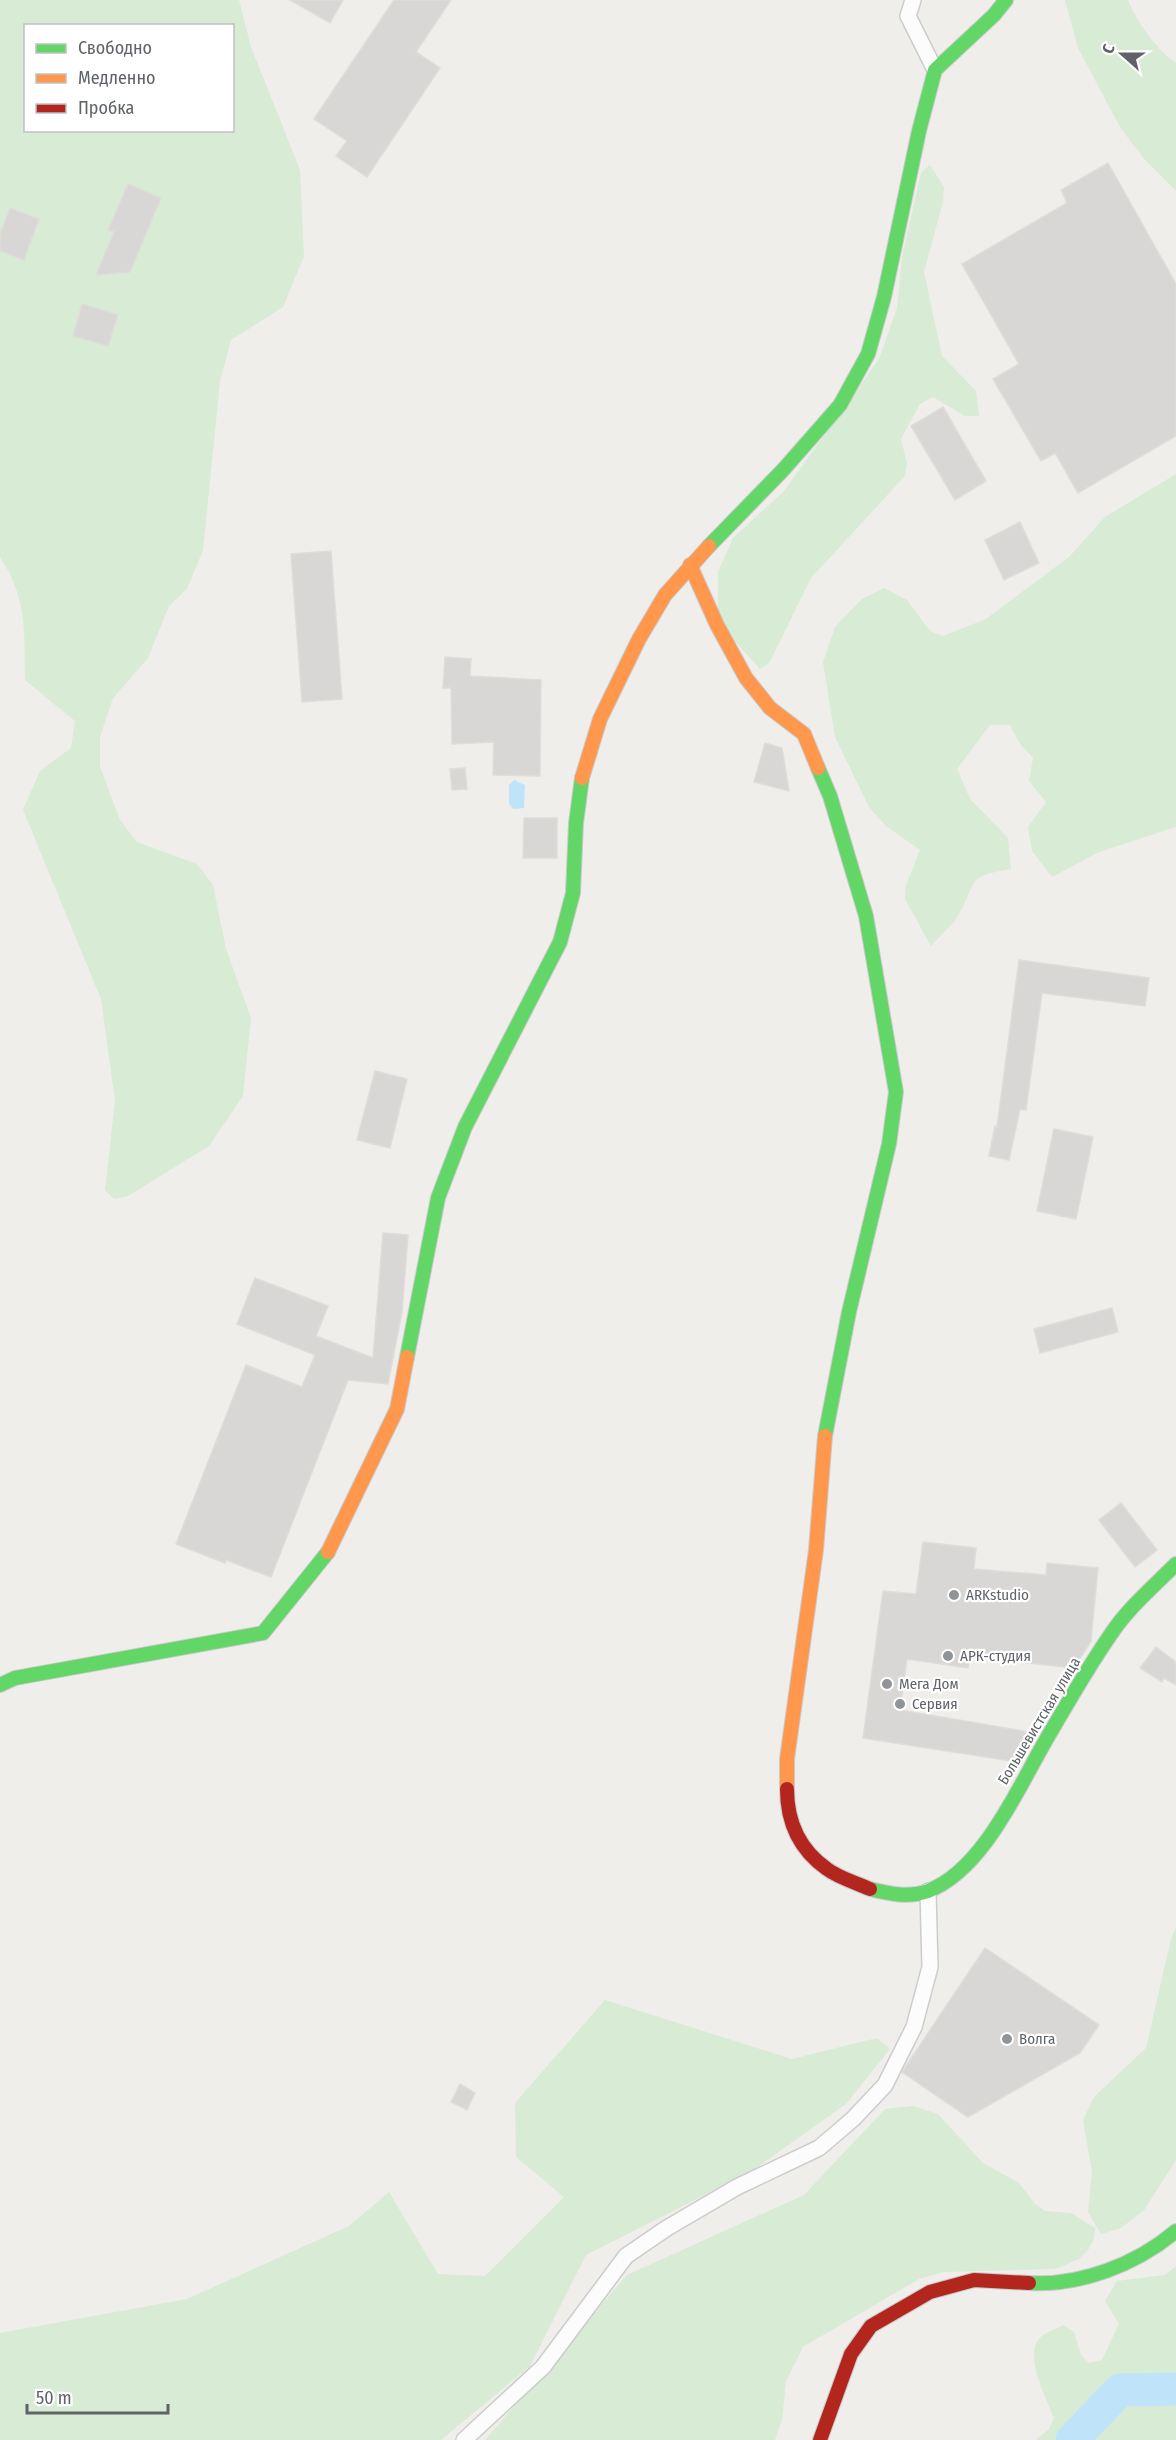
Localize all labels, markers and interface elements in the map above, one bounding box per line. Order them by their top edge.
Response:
legend [24,24,234,132]
north arrow [1092,24,1152,84]
text: Свободно [78,37,152,59]
text: С [1098,41,1119,56]
text: Медленно [78,67,156,89]
text: Пробка [78,97,134,119]
place label: ARKstudio [966,1586,1029,1604]
marker: ARKstudio [947,1588,961,1602]
place label: АРК-студия [960,1647,1031,1665]
marker: АРК-студия [941,1649,955,1663]
street label: Большевистская улица [994,1654,1084,1788]
place label: Мега Дом [899,1675,959,1693]
marker: Мега Дом [880,1677,894,1691]
place label: Сервия [912,1695,958,1713]
marker: Сервия [893,1697,907,1711]
place label: Волга [1019,2030,1055,2048]
marker: Волга [1000,2032,1014,2046]
scale bar [27,2377,168,2415]
text: 50 m [36,2387,72,2409]

